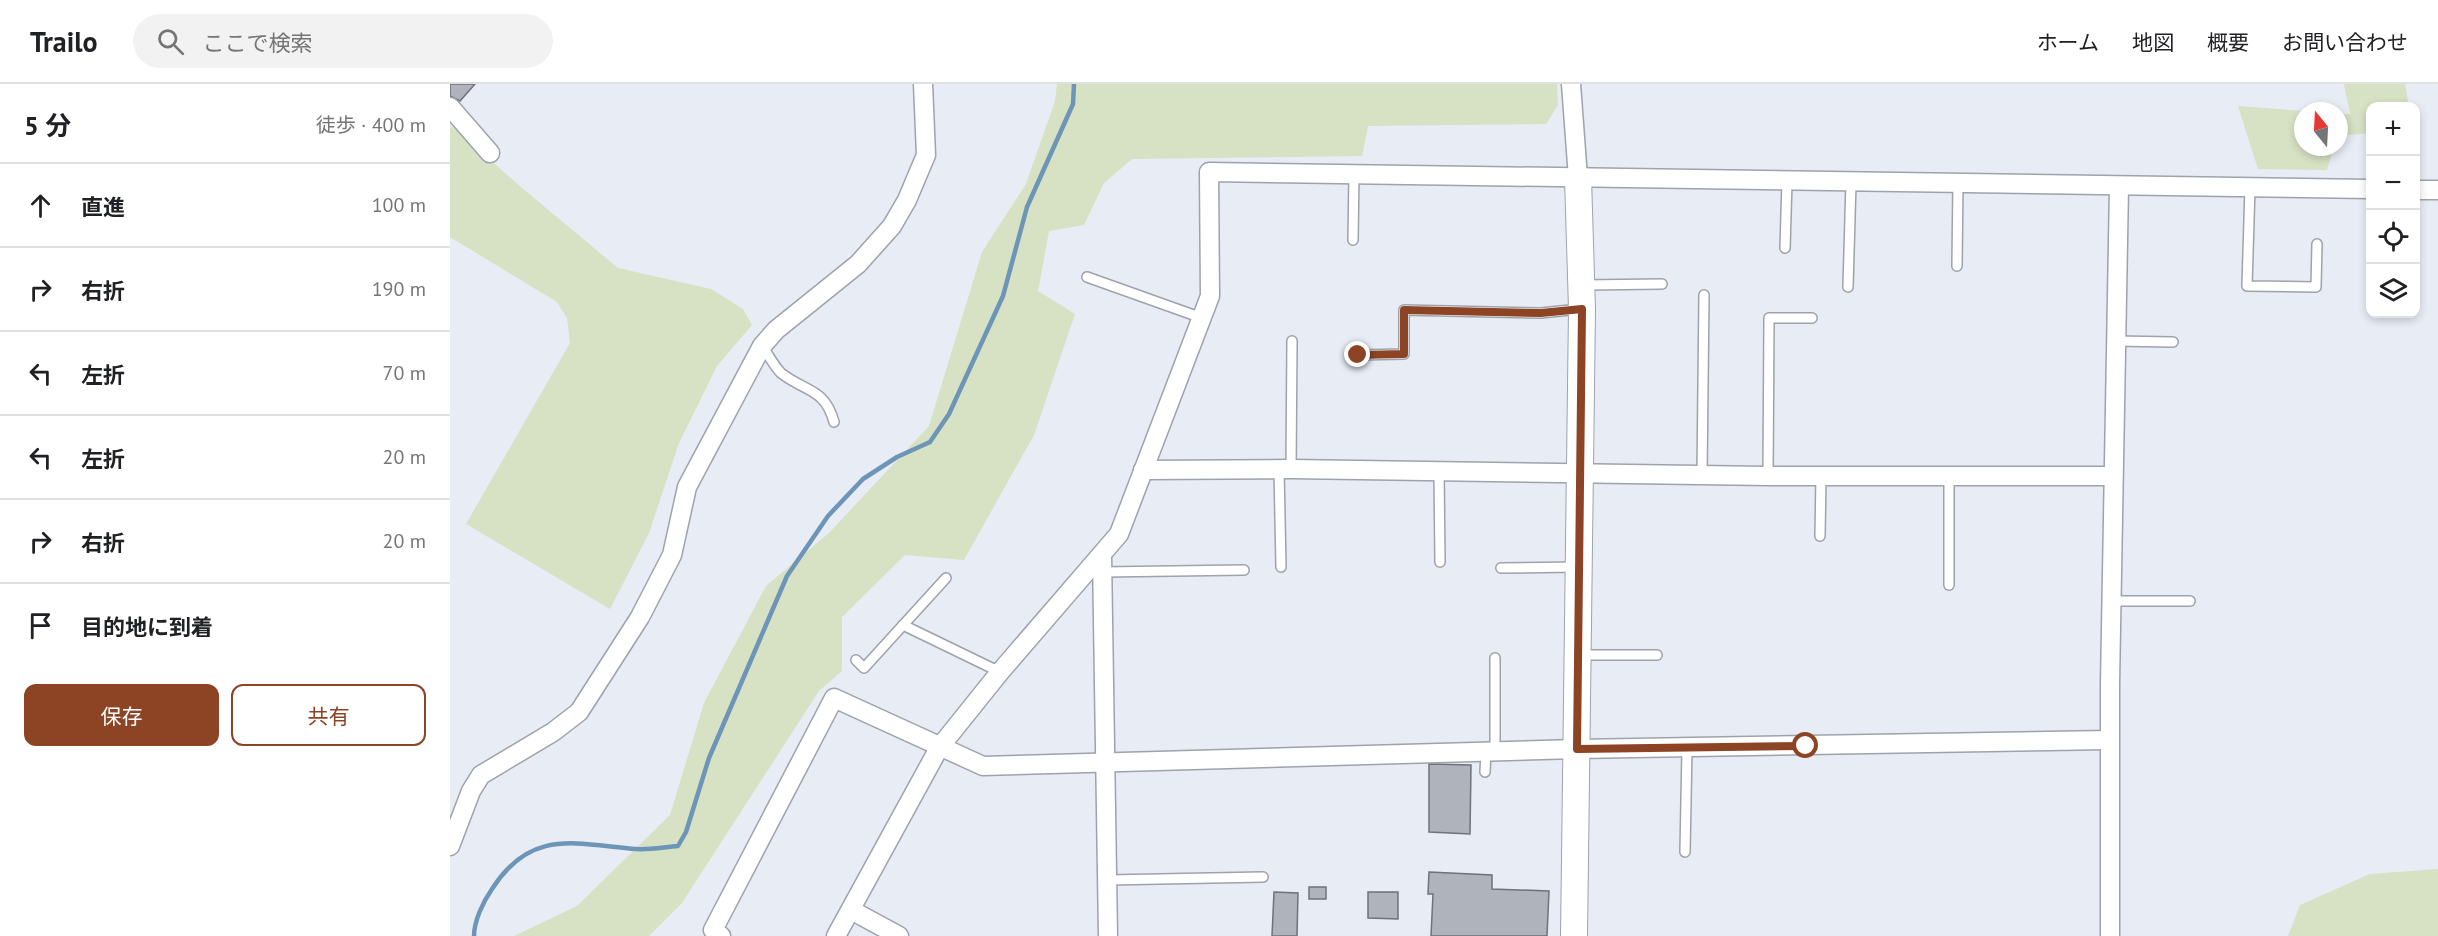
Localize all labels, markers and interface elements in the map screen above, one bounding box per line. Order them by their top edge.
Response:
search box [133,14,553,68]
text: Trailo [30,23,97,60]
icon: search [154,25,187,58]
text: ここで検索 [202,29,313,57]
text: ホーム [2037,29,2099,56]
text: 地図 [2132,29,2174,56]
text: 概要 [2207,29,2249,56]
text: お問い合わせ [2282,29,2408,56]
north arrow [2294,102,2348,156]
map controls [2366,102,2420,318]
button: + [2366,102,2420,156]
text: 5 分 [24,109,71,142]
text: 徒歩 · 400 m [316,112,426,138]
button: − [2366,156,2420,210]
icon: ahead [24,189,57,222]
text: 100 m [372,192,426,218]
text: 直進 [81,193,125,221]
button: locate [2366,210,2420,264]
button: layers [2366,264,2420,318]
icon: right [24,273,57,306]
text: 190 m [372,276,426,302]
text: 右折 [81,277,125,305]
route end [1344,341,1370,367]
icon: left [24,357,57,390]
text: 70 m [383,360,426,386]
text: 左折 [81,361,125,389]
icon: left [24,441,57,474]
text: 20 m [383,444,426,470]
text: 左折 [81,445,125,473]
icon: right [24,525,57,558]
text: 20 m [383,528,426,554]
text: 右折 [81,529,125,557]
icon: arrive [24,609,57,642]
text: 目的地に到着 [81,613,213,641]
button: 保存 [24,684,219,746]
button: 共有 [231,684,426,746]
route start [1792,732,1818,758]

